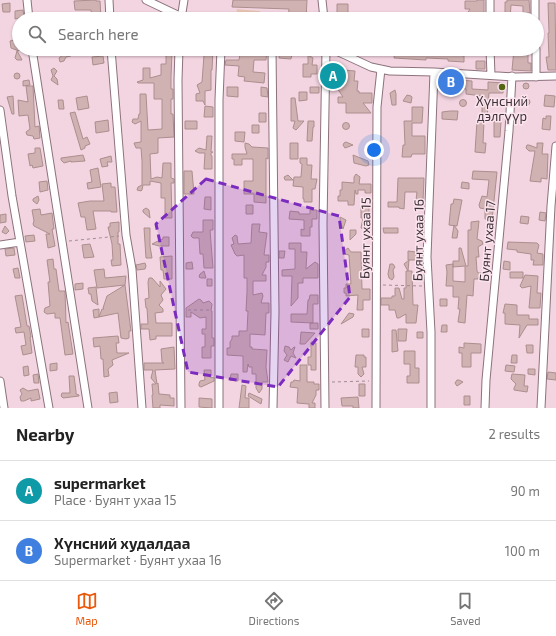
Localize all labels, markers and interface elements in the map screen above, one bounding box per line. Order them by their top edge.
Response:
search box [12,12,544,56]
icon: search [26,23,48,45]
text: Search here [58,25,139,43]
pin: A [320,61,346,91]
pin: B [438,67,464,97]
marker: Хүнсний дэлгүүр [497,82,507,92]
place label: Хүнсний дэлгүүр [476,93,528,124]
your location [364,140,384,160]
street label: Буянт ухаа 15 [356,197,374,279]
street label: Буянт ухаа 16 [409,199,427,281]
street label: Буянт ухаа 17 [475,199,499,282]
text: Nearby [16,424,74,444]
text: 2 results [488,426,540,442]
text: supermarket [54,474,146,492]
text: A [25,483,33,499]
text: 90 m [510,483,540,499]
text: Place · Буянт ухаа 15 [54,492,176,508]
text: Хүнсний худалдаа [54,534,190,552]
text: B [25,543,33,559]
text: 100 m [505,543,540,559]
text: Supermarket · Буянт ухаа 16 [54,552,222,568]
tab: Map [76,590,98,627]
tab: Directions [249,590,299,627]
tab: Saved [450,590,481,627]

